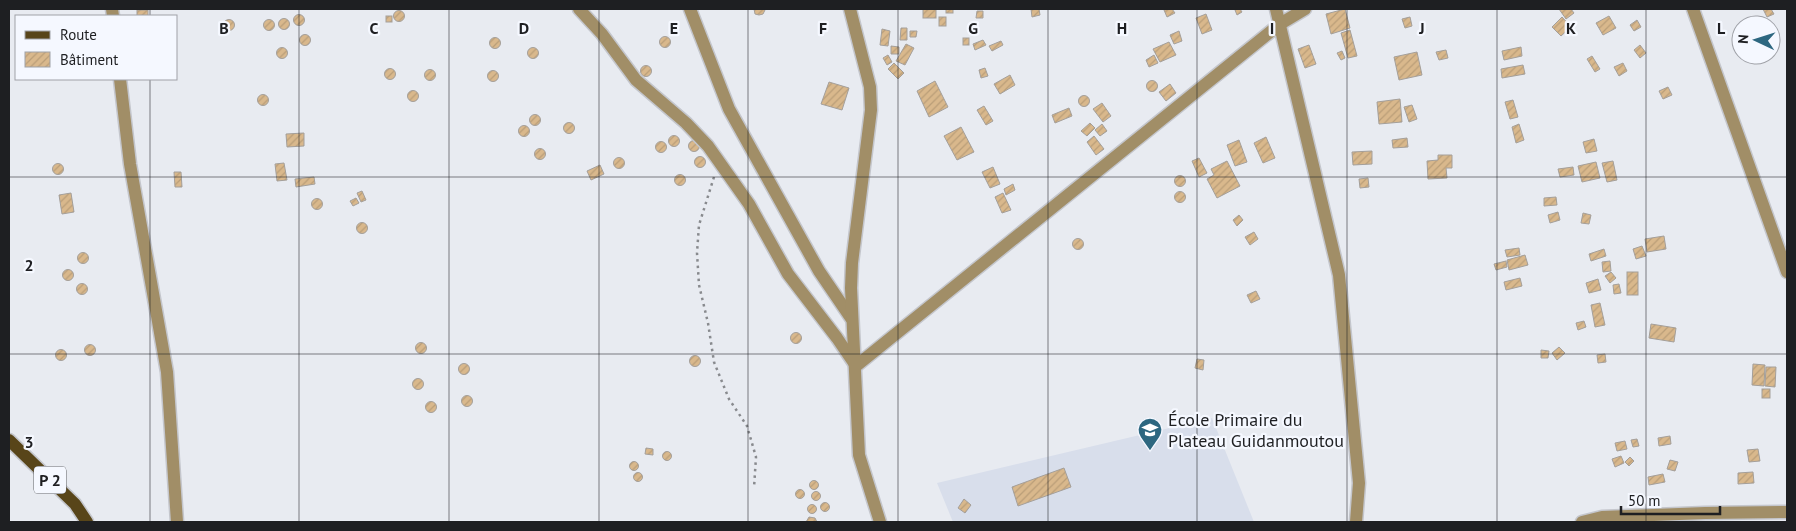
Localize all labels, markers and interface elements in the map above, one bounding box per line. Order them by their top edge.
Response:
legend [15,15,178,80]
north arrow [1731,15,1781,65]
text: B [219,18,229,38]
text: C [370,18,379,38]
text: D [519,18,529,38]
text: E [670,18,678,38]
text: F [819,18,827,38]
text: G [968,18,978,38]
text: H [1117,18,1127,38]
text: I [1270,18,1274,38]
text: J [1418,18,1425,38]
text: K [1566,18,1576,38]
text: L [1717,18,1726,38]
text: Route [60,25,97,44]
text: N [1734,34,1752,44]
text: Bâtiment [60,50,118,69]
text: 2 [24,255,34,275]
place label: École Primaire du Plateau Guidanmoutou [1168,408,1344,452]
school or university icon: École Primaire du Plateau Guidanmoutou [1137,417,1163,451]
text: 3 [24,432,34,452]
road number: P 2 [34,466,66,494]
scale bar [1621,484,1720,516]
text: 50 m [1628,491,1661,510]

